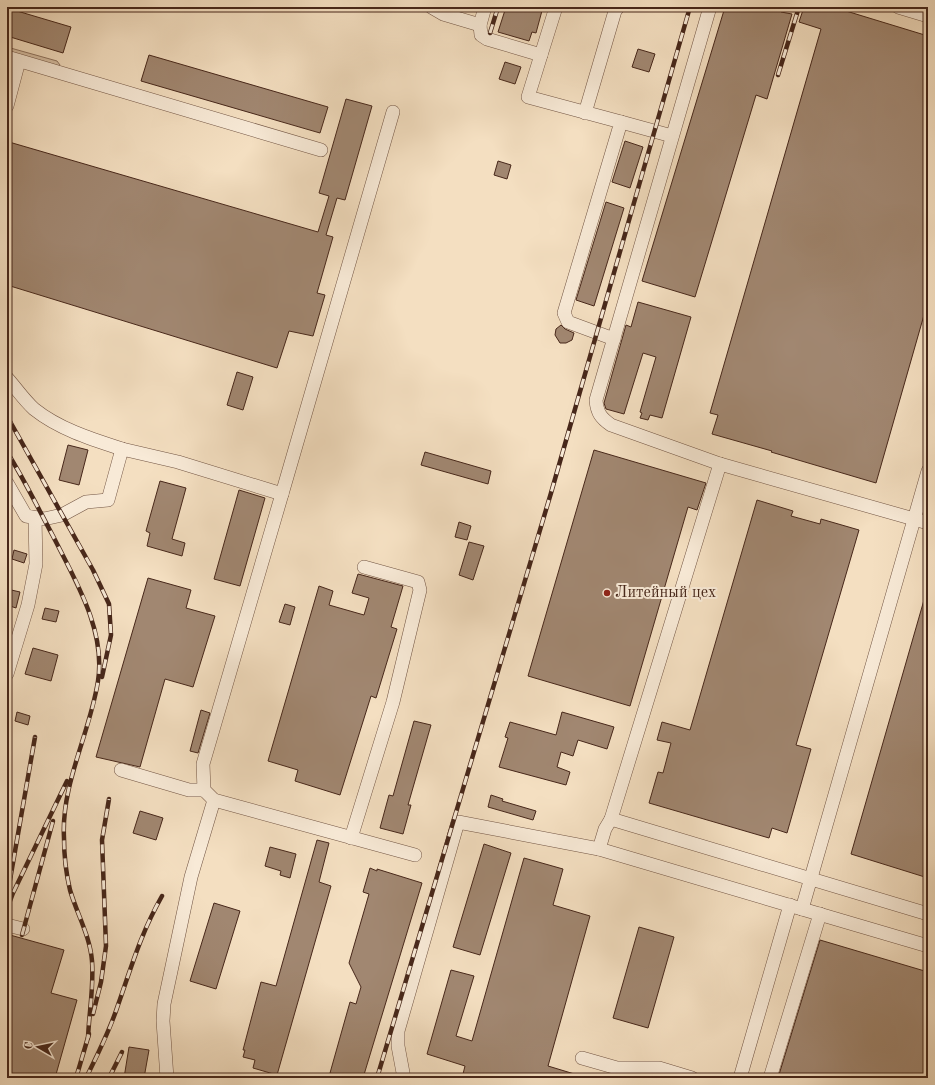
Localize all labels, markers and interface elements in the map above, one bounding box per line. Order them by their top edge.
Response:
place label: Литейный цех [615,585,716,601]
marker: Литейный цех [602,588,612,598]
north arrow [18,1027,58,1067]
text: С [24,1041,36,1050]

